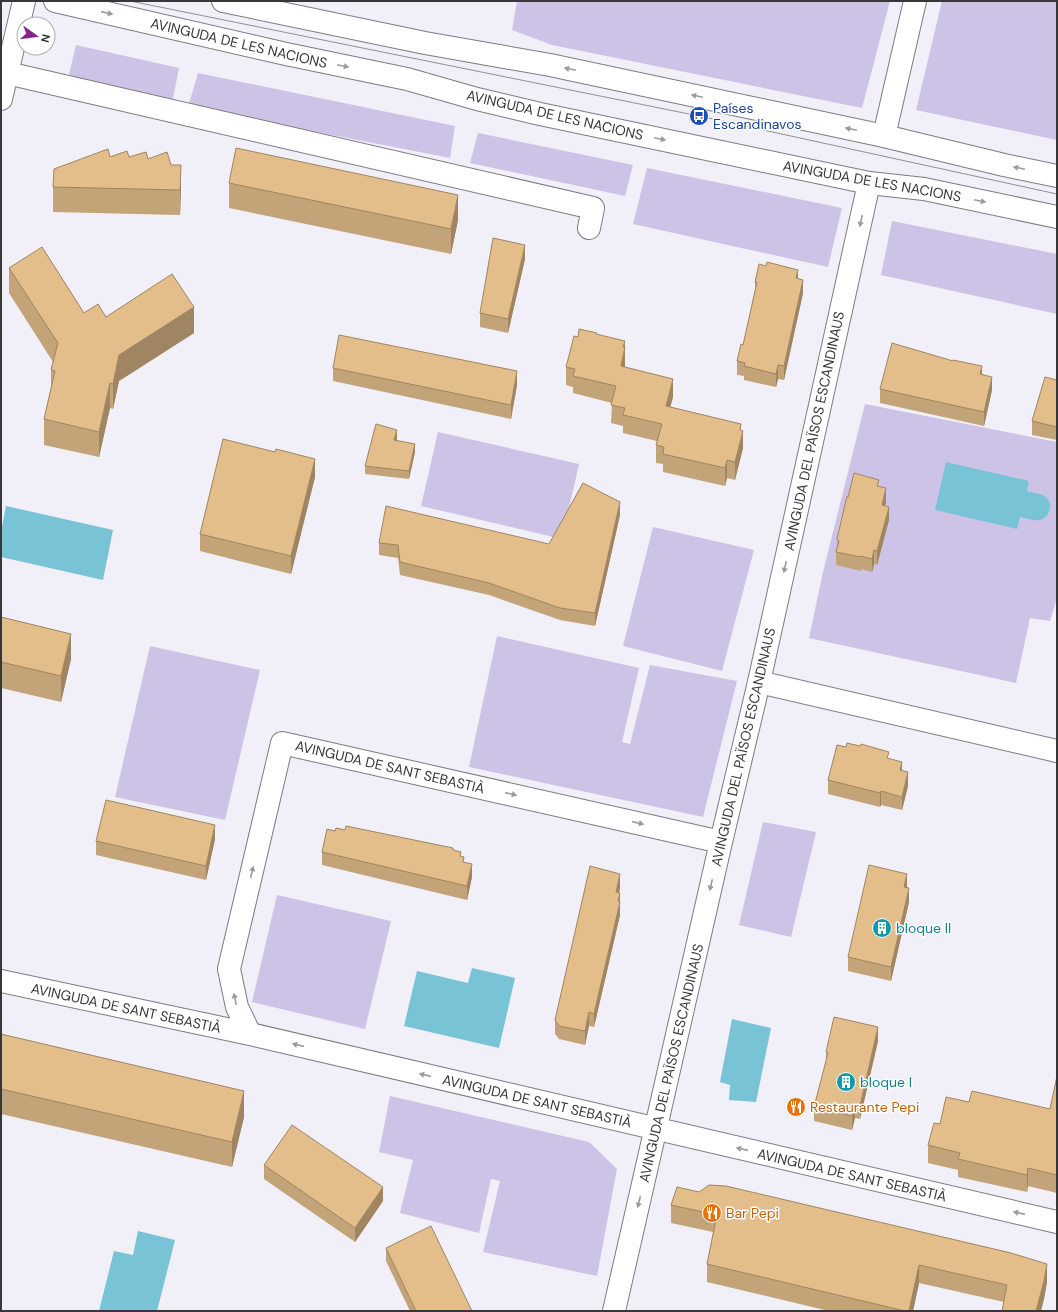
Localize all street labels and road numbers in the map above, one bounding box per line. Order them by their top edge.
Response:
street label: AVINGUDA DE LES NACIONS [149,14,329,72]
street label: AVINGUDA DE LES NACIONS [465,86,645,144]
street label: AVINGUDA DE LES NACIONS [781,156,963,206]
street label: AVINGUDA DEL PAÏSOS ESCANDINAUS [780,310,848,552]
street label: AVINGUDA DEL PAÏSOS ESCANDINAUS [707,626,779,868]
street label: AVINGUDA DE SANT SEBASTIÀ [294,736,486,798]
street label: AVINGUDA DEL PAÏSOS ESCANDINAUS [635,942,707,1184]
street label: AVINGUDA DE SANT SEBASTIÀ [29,979,223,1037]
street label: AVINGUDA DE SANT SEBASTIÀ [441,1070,633,1132]
street label: AVINGUDA DE SANT SEBASTIÀ [756,1144,948,1206]

